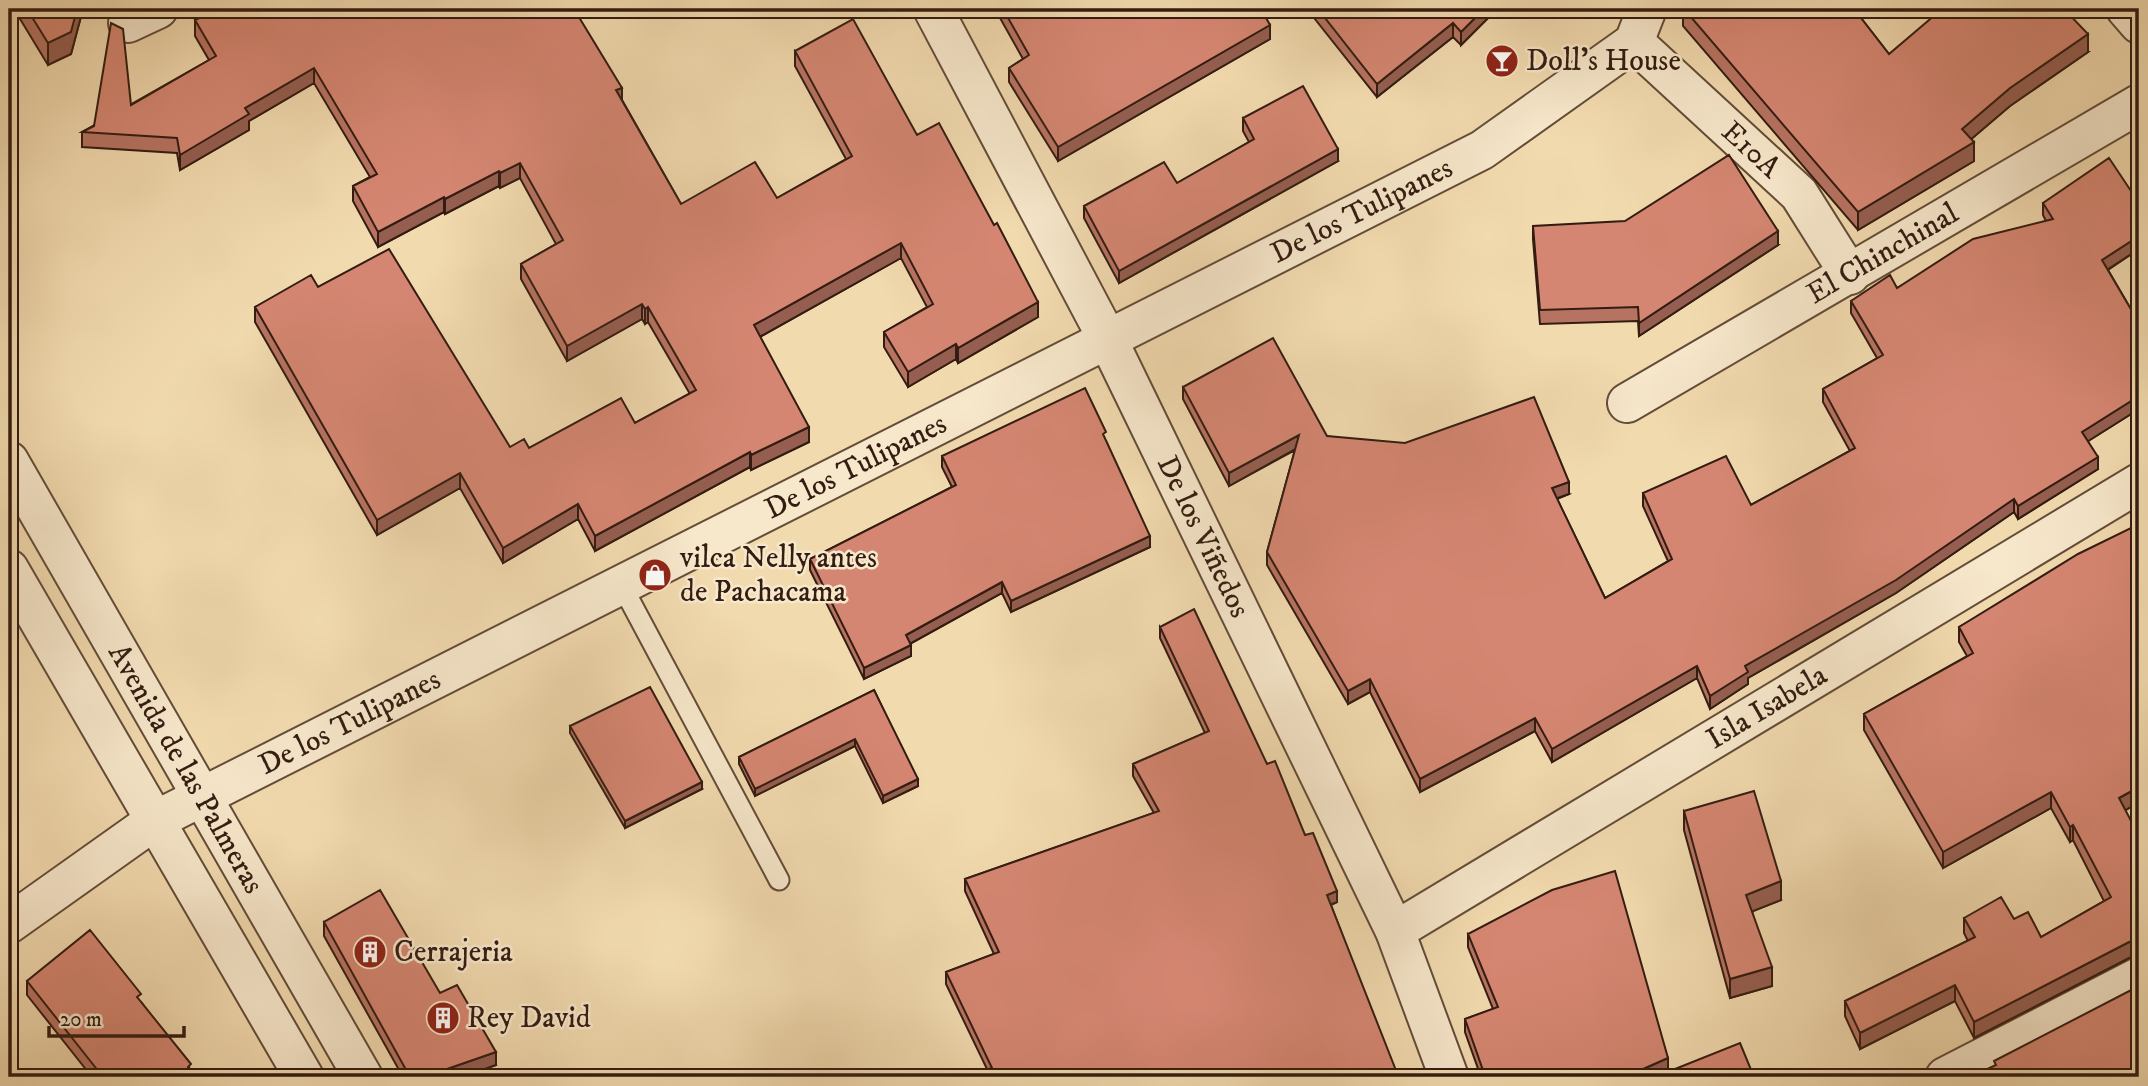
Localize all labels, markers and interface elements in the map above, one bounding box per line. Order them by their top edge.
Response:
bar icon: Doll's House [1483,42,1521,80]
place label: Doll's House [1526,43,1681,80]
street label: E10A [1714,113,1789,187]
street label: De los Tulipanes [1265,149,1459,272]
street label: El Chinchinal [1800,195,1965,312]
street label: De los Tulipanes [759,405,953,528]
street label: De los Viñedos [1149,450,1258,624]
place label: vilca Nelly antes de Pachacama [679,540,877,611]
shop icon: vilca Nelly antes de Pachacama [636,556,674,594]
street label: Avenida de las Palmeras [100,637,272,900]
street label: Isla Isabela [1700,657,1834,758]
street label: De los Tulipanes [253,661,447,784]
building icon: Cerrajeria [351,933,389,971]
place label: Cerrajeria [394,934,513,971]
scale bar [49,995,184,1039]
building icon: Rey David [424,999,462,1037]
place label: Rey David [467,1000,591,1037]
text: 20 m [60,1007,102,1033]

